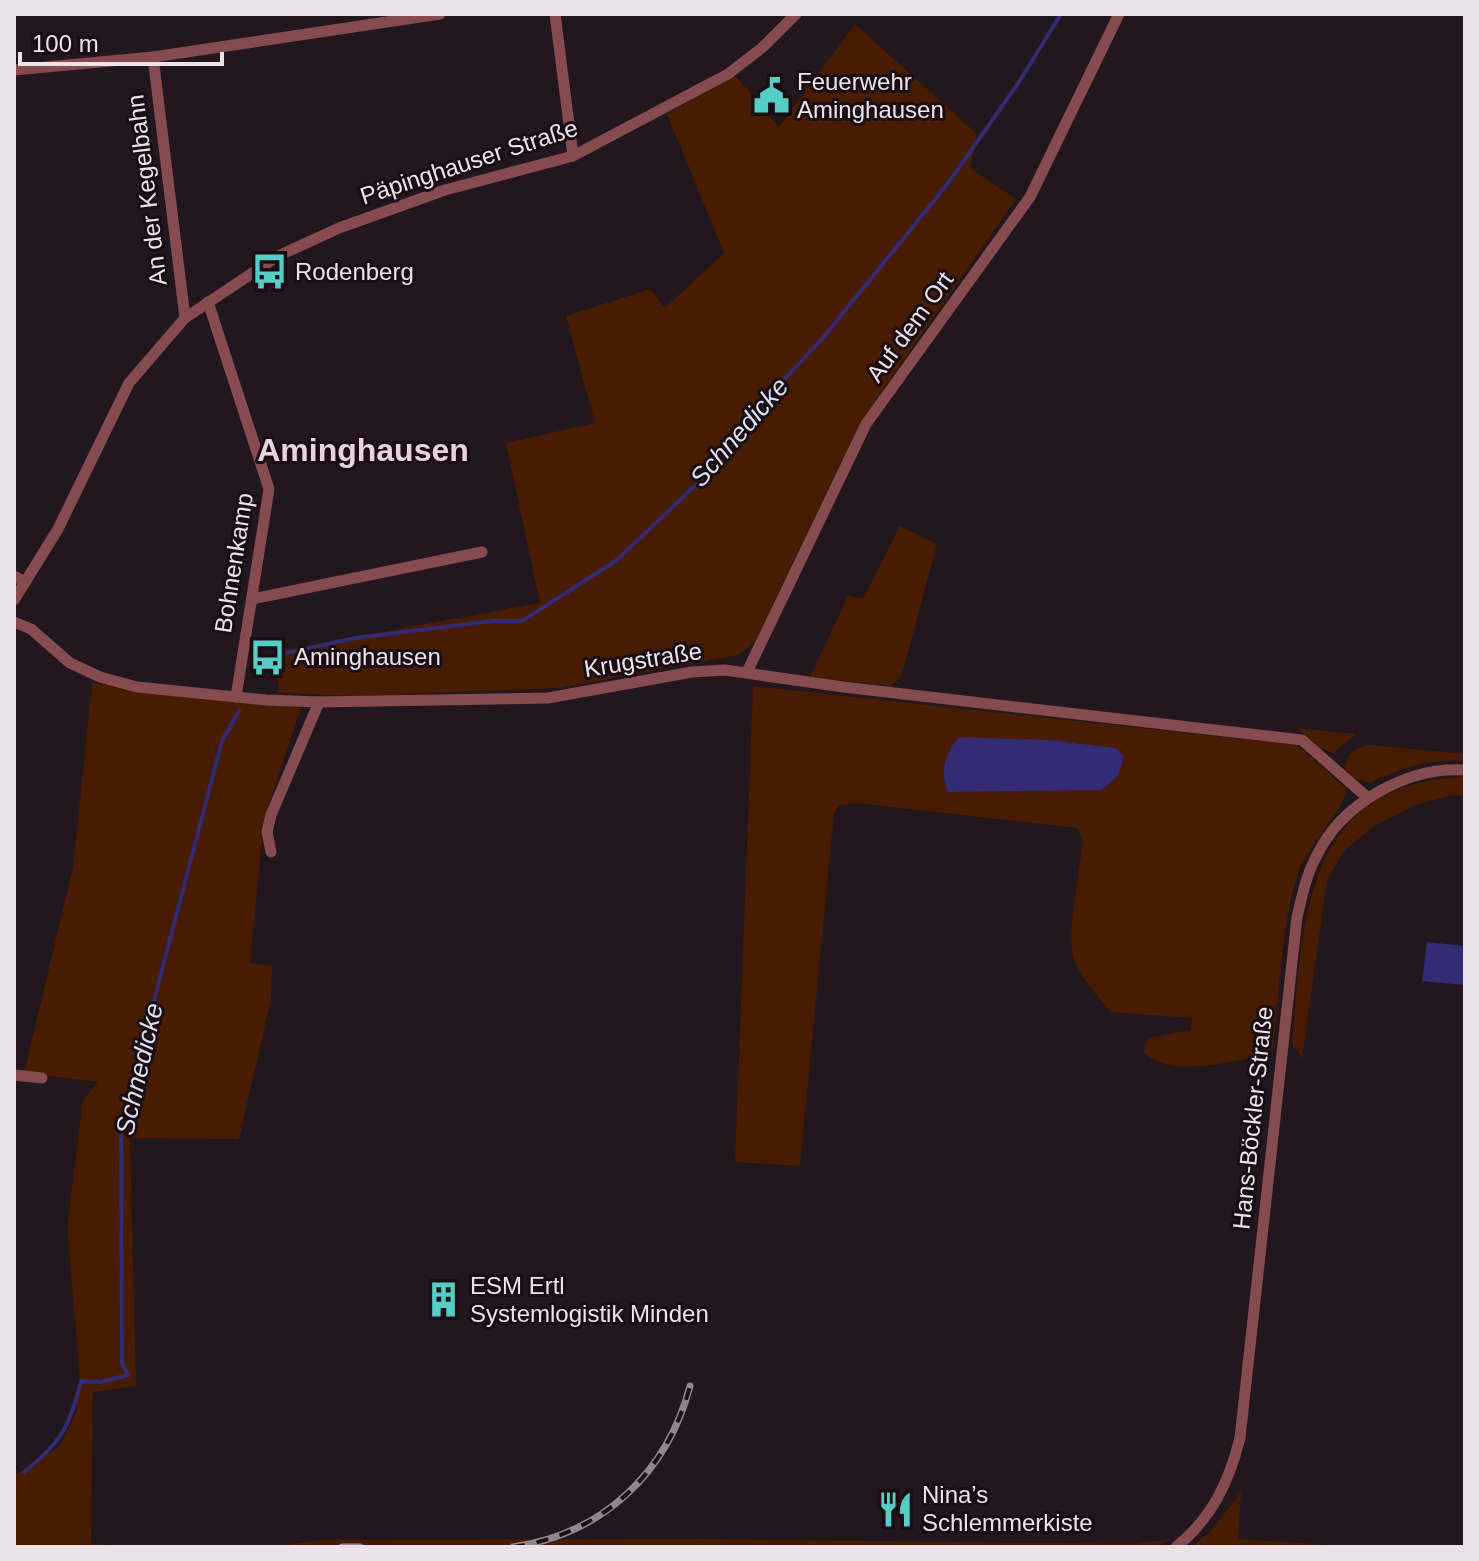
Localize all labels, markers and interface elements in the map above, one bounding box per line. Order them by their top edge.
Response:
scale bar [20,16,222,66]
text: 100 m [32,30,99,57]
place label: Feuerwehr Aminghausen [797,68,944,123]
public building icon: Feuerwehr Aminghausen [752,77,790,115]
street label: An der Kegelbahn [121,93,172,287]
street label: Päpinghauser Straße [357,114,581,209]
bus stop icon: Rodenberg [250,253,288,291]
place label: Rodenberg [295,258,414,285]
street label: Auf dem Ort [861,266,959,387]
water label: Schnedicke [684,371,794,493]
district label: Aminghausen [257,432,469,468]
street label: Bohnenkamp [209,491,258,635]
street label: Krugstraße [582,637,704,682]
bus stop icon: Aminghausen [249,638,287,676]
place label: Aminghausen [294,643,441,670]
water label: Schnedicke [109,1000,169,1138]
street label: Hans-Böckler-Straße [1227,1005,1278,1231]
place label: ESM Ertl Systemlogistik Minden [470,1272,709,1327]
building icon: ESM Ertl Systemlogistik Minden [425,1281,463,1319]
place label: Nina’s Schlemmerkiste [922,1481,1093,1536]
restaurant icon: Nina’s Schlemmerkiste [877,1490,915,1528]

